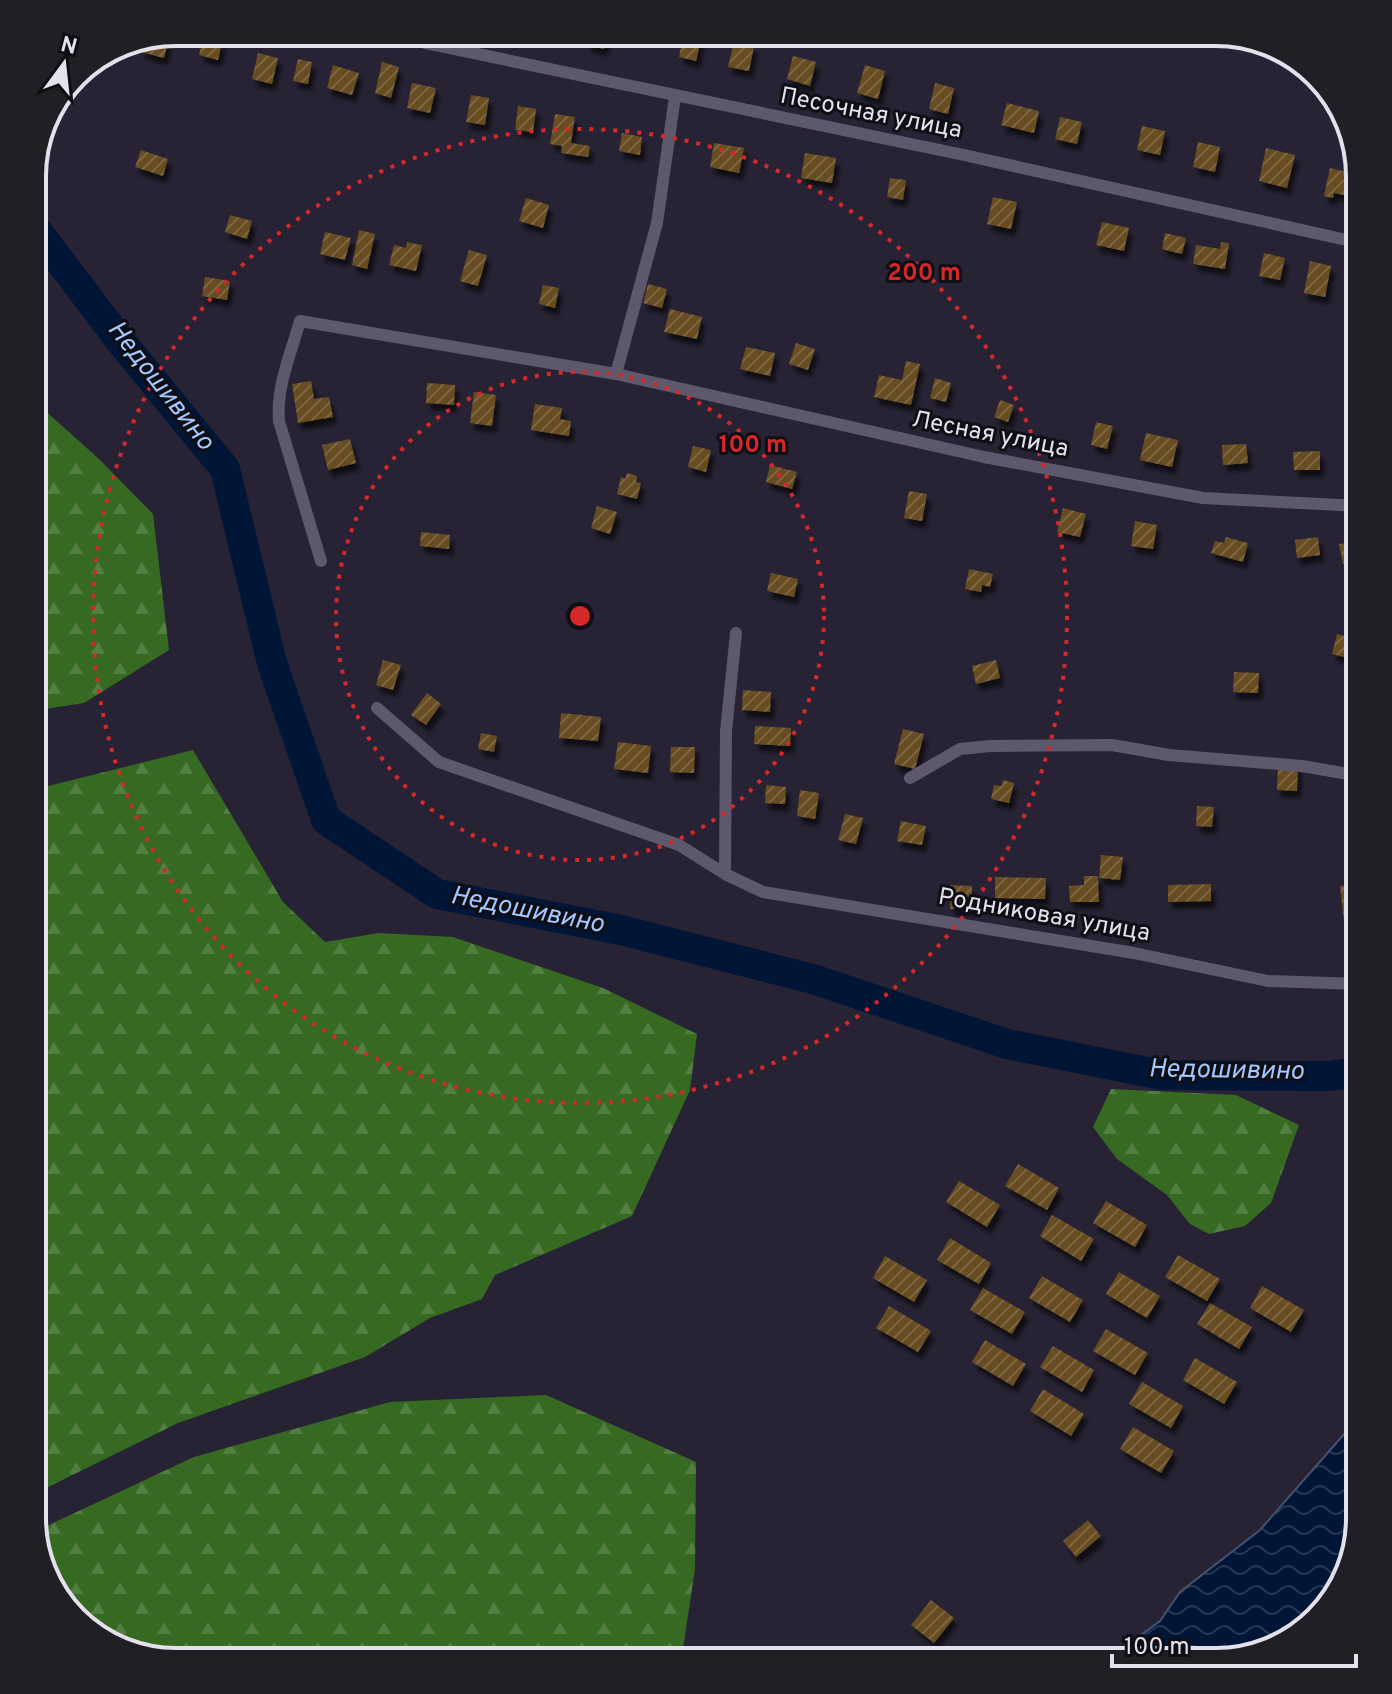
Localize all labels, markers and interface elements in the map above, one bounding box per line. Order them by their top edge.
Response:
north arrow [24,24,104,104]
text: N [57,32,80,62]
street label: Песочная улица [778,82,964,146]
text: 200 m [887,259,961,289]
water label: Недошивино [99,315,221,458]
street label: Лесная улица [909,405,1071,465]
text: 100 m [719,431,787,461]
centre of rings [566,602,594,630]
water label: Недошивино [448,880,607,942]
street label: Родниковая улица [936,883,1152,949]
water label: Недошивино [1148,1053,1304,1089]
scale bar [1112,1618,1356,1668]
text: 100 m [1124,1633,1190,1663]

